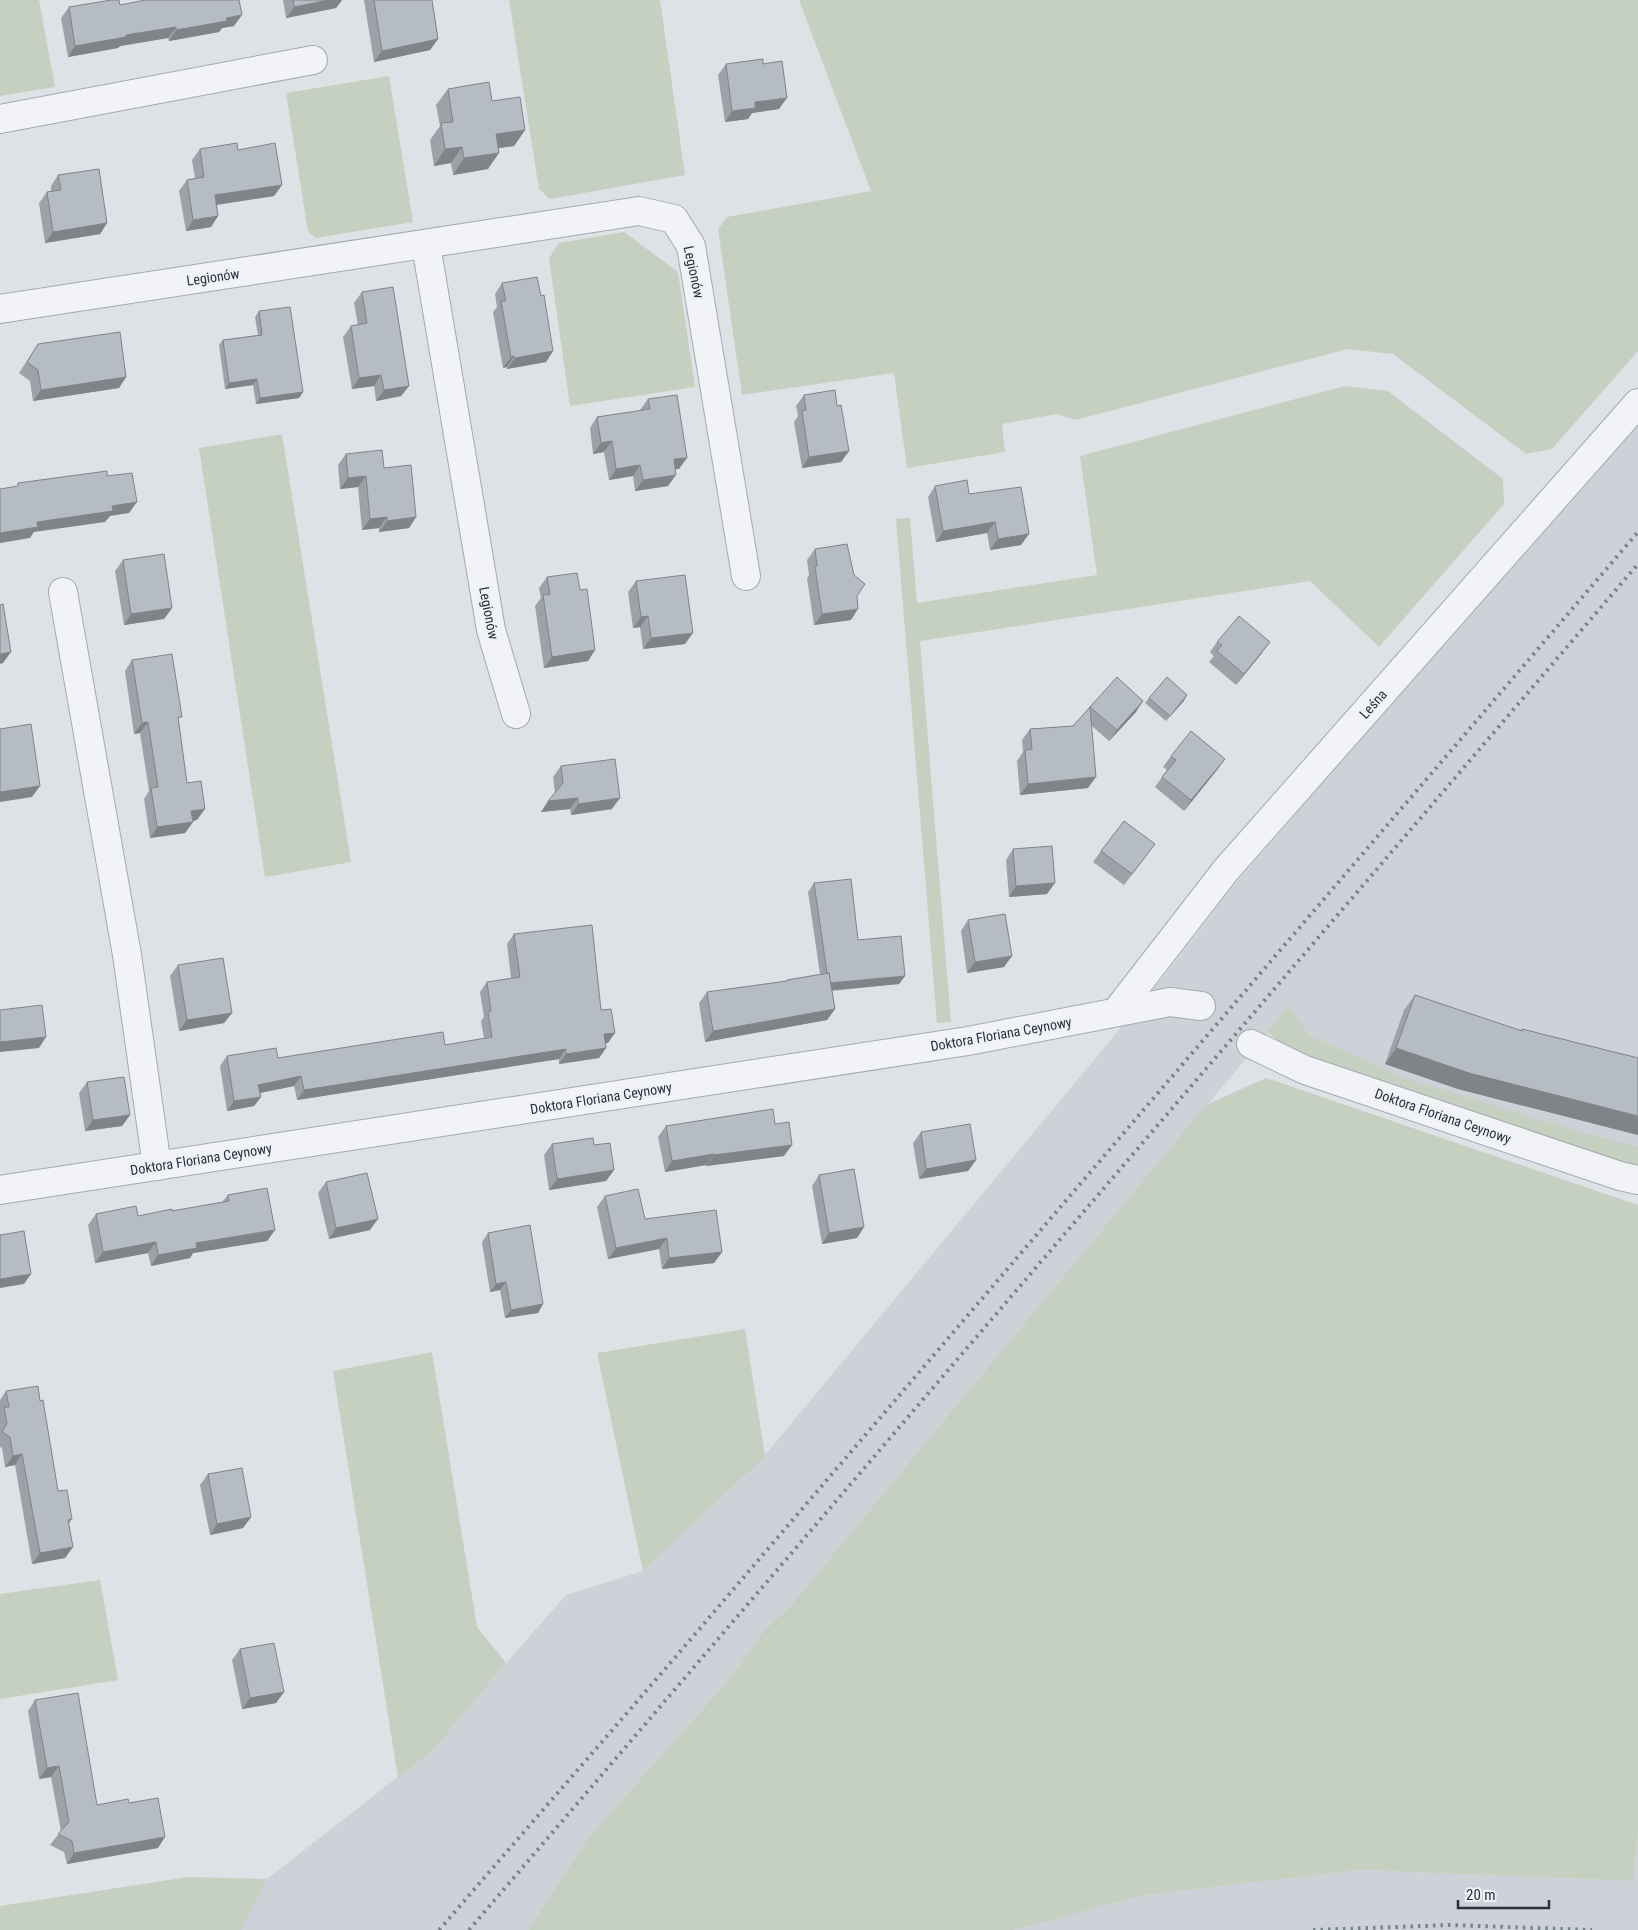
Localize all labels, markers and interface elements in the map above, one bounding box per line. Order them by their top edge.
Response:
street label: Legionów [681,244,707,300]
street label: Legionów [186,265,240,289]
street label: Legionów [476,585,502,641]
street label: Leśna [1356,686,1390,722]
street label: Doktora Floriana Ceynowy [929,1014,1073,1054]
street label: Doktora Floriana Ceynowy [529,1079,673,1117]
street label: Doktora Floriana Ceynowy [1373,1085,1513,1147]
street label: Doktora Floriana Ceynowy [129,1140,273,1178]
scale bar [1458,1878,1549,1910]
text: 20 m [1466,1886,1496,1904]

